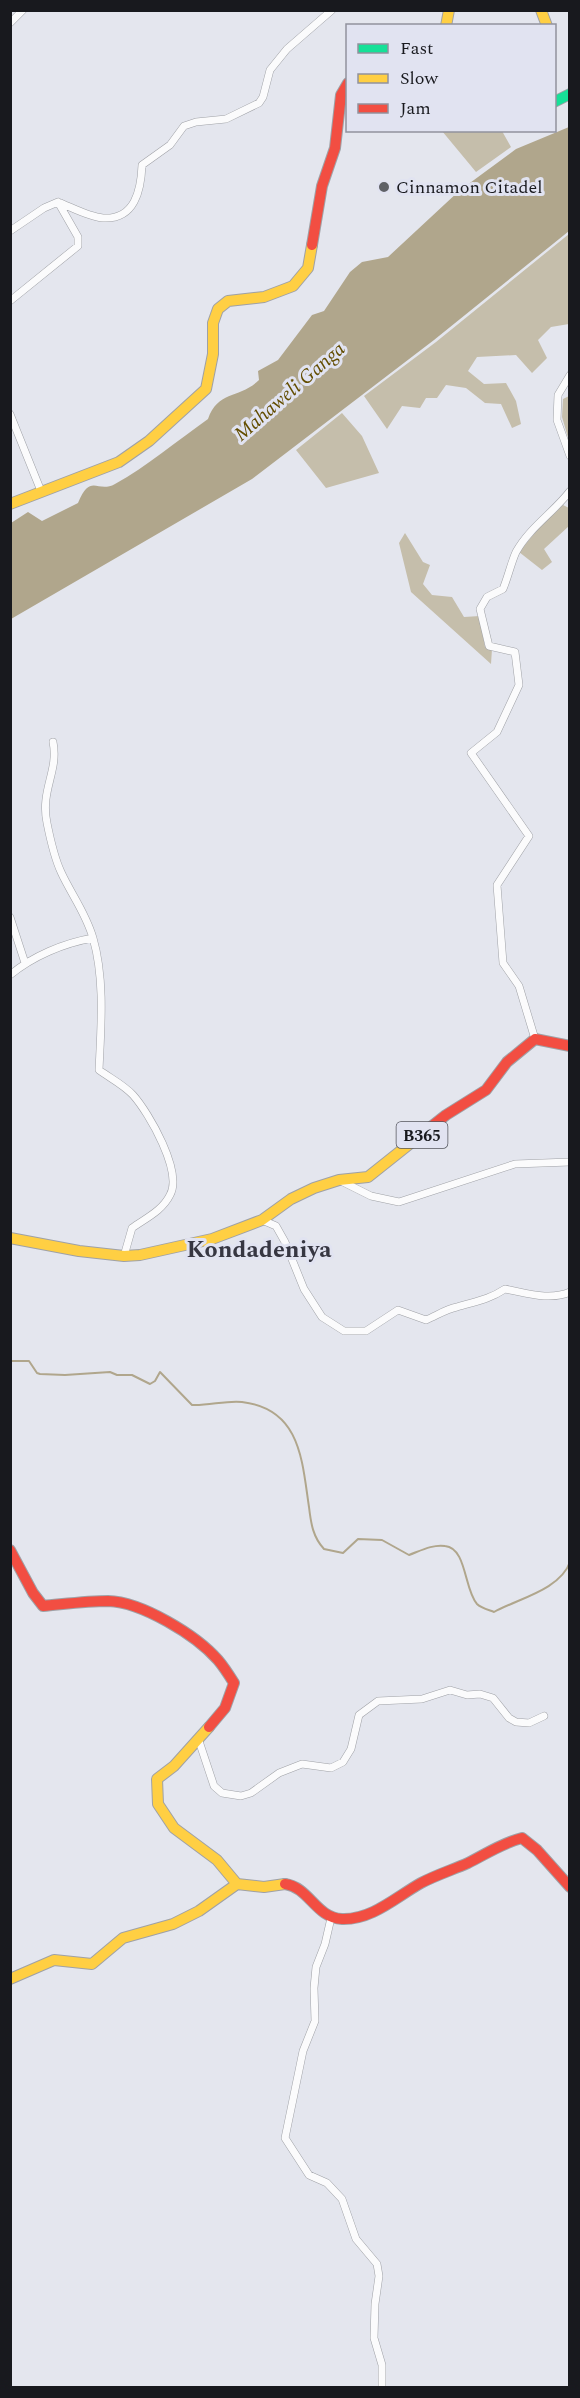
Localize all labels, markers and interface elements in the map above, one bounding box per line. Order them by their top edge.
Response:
legend [346,24,556,132]
text: Fast [400,35,433,62]
text: Slow [400,65,439,92]
text: Jam [400,95,431,122]
place label: Cinnamon Citadel [396,174,542,201]
marker: Cinnamon Citadel [377,180,391,194]
water label: Mahaweli Ganga [227,335,352,449]
road number: B365 [396,1122,448,1148]
district label: Kondadeniya [186,1232,332,1268]

